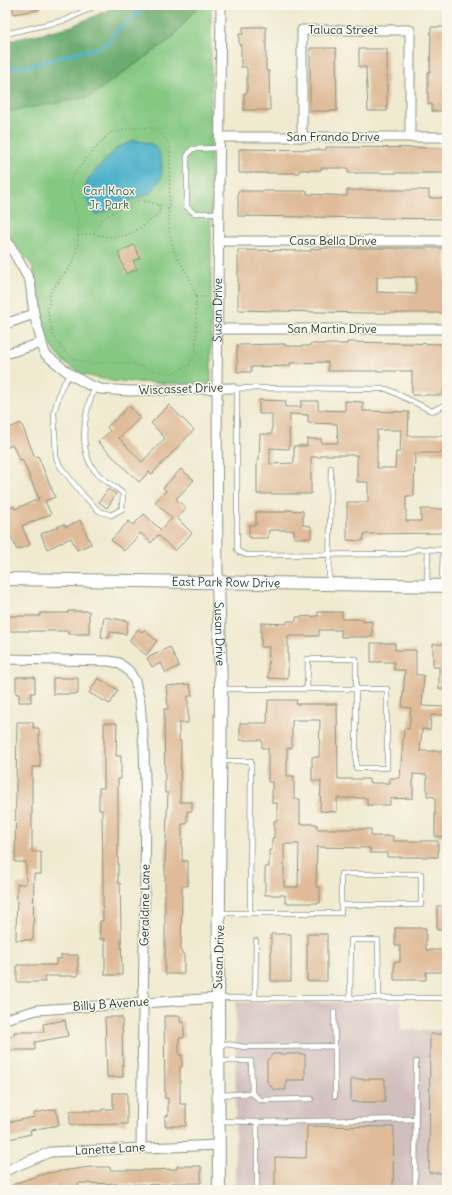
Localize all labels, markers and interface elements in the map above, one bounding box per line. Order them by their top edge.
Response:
street label: Taluca Street [308,22,378,37]
street label: San Frando Drive [286,129,380,144]
park label: Carl Knox Jr. Park [83,183,135,212]
street label: Casa Bella Drive [289,233,377,248]
street label: Susan Drive [209,278,225,342]
street label: San Martin Drive [287,321,377,336]
street label: Wiscasset Drive [138,380,224,397]
street label: East Park Row Drive [171,574,281,590]
street label: Susan Drive [212,602,228,666]
street label: Geraldine Lane [136,864,153,946]
street label: Susan Drive [210,925,227,989]
street label: Billy B Avenue [72,993,150,1014]
street label: Lanette Lane [74,1139,146,1158]

